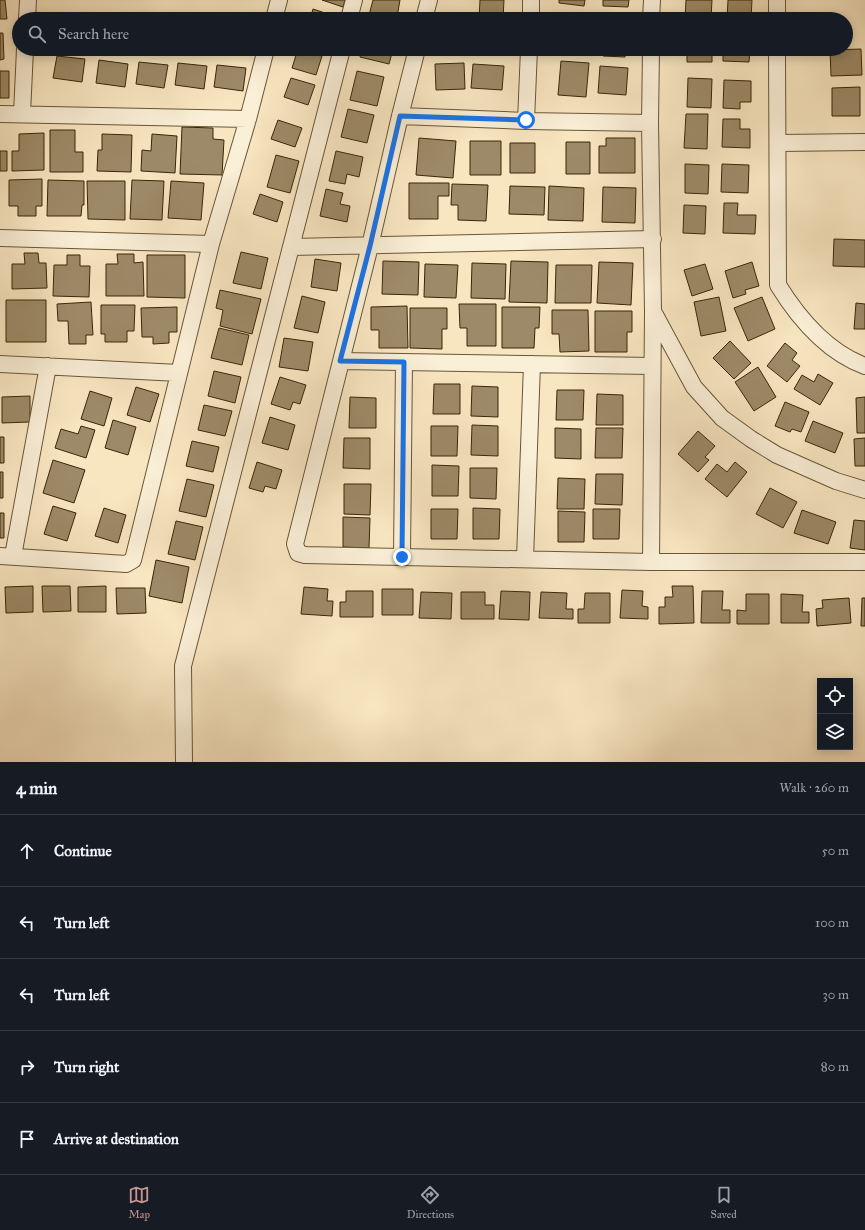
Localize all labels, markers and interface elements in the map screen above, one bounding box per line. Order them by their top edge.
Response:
search box [12,12,853,56]
icon: search [26,23,48,45]
text: Search here [58,25,129,43]
route start [517,111,535,129]
route end [393,548,411,566]
map controls [817,678,853,750]
button: locate [817,678,853,714]
button: layers [817,714,853,750]
text: 4 min [16,778,57,799]
text: Walk · 260 m [779,780,849,796]
icon: ahead [16,840,38,862]
text: Continue [54,842,112,860]
text: 50 m [822,843,849,859]
icon: left [16,912,38,934]
text: Turn left [54,914,110,932]
text: 100 m [815,915,849,931]
icon: left [16,984,38,1006]
text: Turn left [54,986,110,1004]
text: 30 m [823,987,849,1003]
icon: right [16,1056,38,1078]
text: Turn right [54,1058,119,1076]
text: 80 m [821,1059,849,1075]
icon: arrive [16,1128,38,1150]
text: Arrive at destination [54,1130,179,1148]
tab: Map [128,1184,150,1221]
tab: Directions [407,1184,454,1221]
tab: Saved [711,1184,737,1221]

